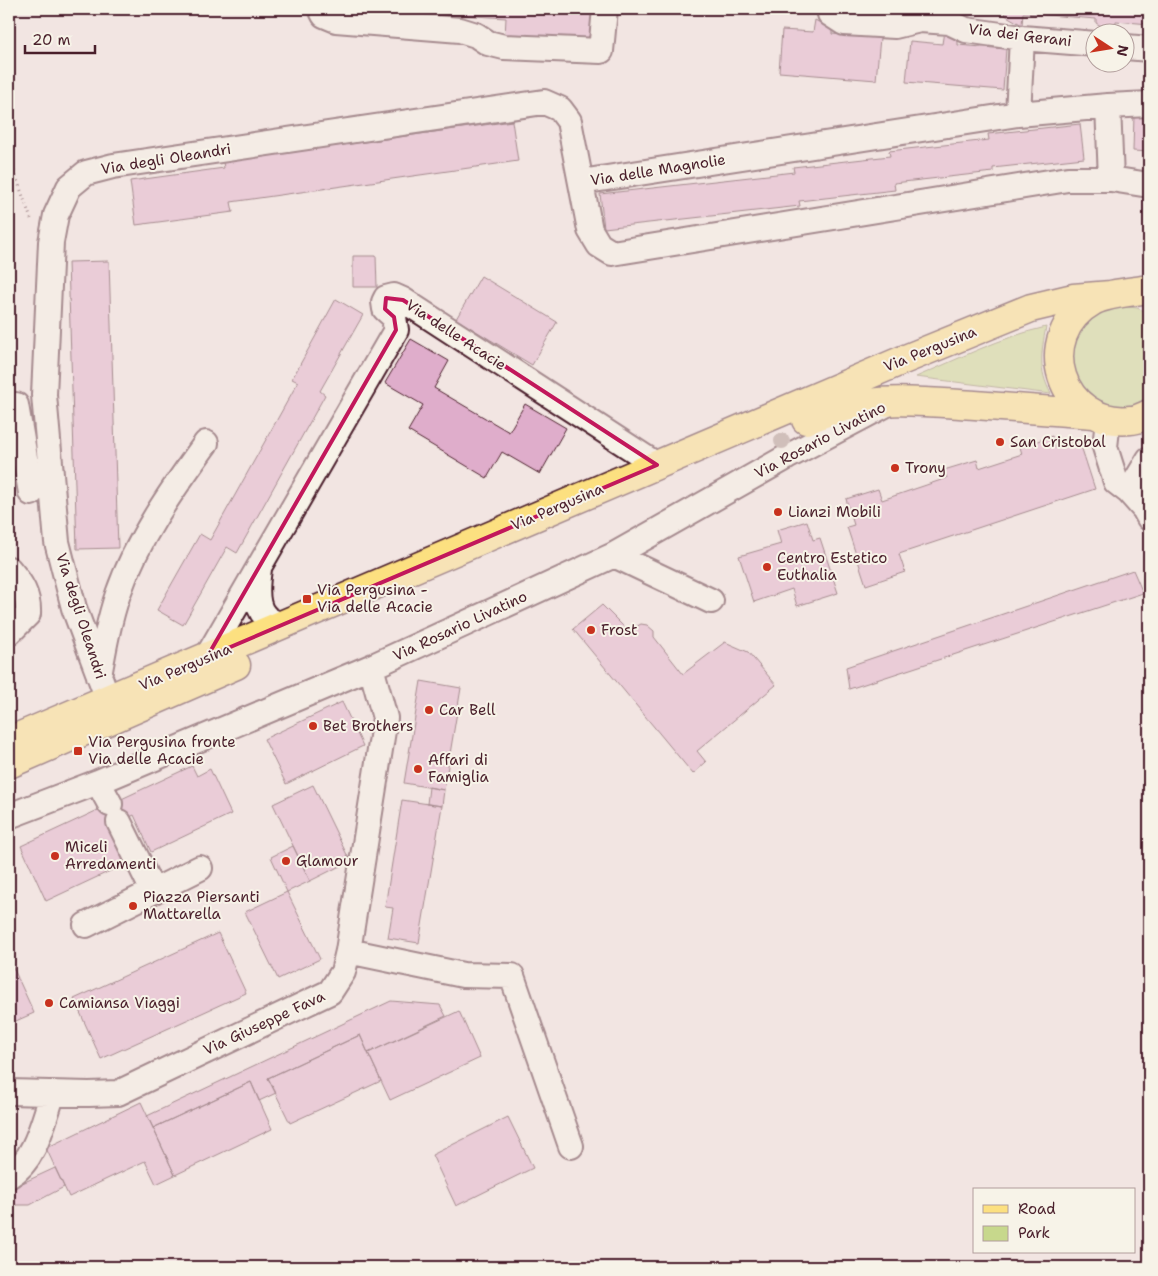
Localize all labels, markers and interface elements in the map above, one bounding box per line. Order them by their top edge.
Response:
street label: Via dei Gerani [967,19,1073,51]
scale bar [25,22,95,54]
north arrow [1086,22,1136,72]
text: 20 m [32,30,71,50]
text: N [1113,43,1133,58]
street label: Via degli Oleandri [99,139,233,179]
street label: Via delle Magnolie [589,149,727,191]
street label: Via delle Acacie [402,295,510,375]
street label: Via Pergusina [881,321,980,377]
street label: Via Rosario Livatino [751,397,889,483]
place label: San Cristobal [1010,432,1106,452]
marker: San Cristobal [994,436,1006,448]
place label: Trony [905,458,946,478]
marker: Trony [889,462,901,474]
street label: Via Pergusina [508,478,607,535]
place label: Lianzi Mobili [788,502,881,522]
marker: Lianzi Mobili [772,506,784,518]
place label: Centro Estetico Euthalia [777,548,887,585]
street label: Via degli Oleandri [51,550,111,682]
marker: Centro Estetico Euthalia [761,561,773,573]
place label: Via Pergusina - Via delle Acacie [317,580,433,617]
street label: Via Rosario Livatino [390,586,530,666]
marker: Via Pergusina - Via delle Acacie [301,593,313,605]
place label: Frost [601,620,638,640]
marker: Frost [585,624,597,636]
street label: Via Pergusina [136,638,235,695]
place label: Car Bell [439,700,496,720]
marker: Car Bell [423,704,435,716]
place label: Bet Brothers [323,716,413,736]
marker: Bet Brothers [307,720,319,732]
place label: Via Pergusina fronte Via delle Acacie [88,732,236,769]
marker: Via Pergusina fronte Via delle Acacie [72,745,84,757]
place label: Affari di Famiglia [428,750,489,787]
marker: Affari di Famiglia [412,763,424,775]
place label: Miceli Arredamenti [65,837,157,874]
marker: Miceli Arredamenti [49,850,61,862]
place label: Glamour [296,851,359,871]
marker: Glamour [280,855,292,867]
place label: Piazza Piersanti Mattarella [143,887,260,924]
marker: Piazza Piersanti Mattarella [127,900,139,912]
street label: Via Giuseppe Fava [200,986,329,1060]
place label: Camiansa Viaggi [59,993,180,1013]
marker: Camiansa Viaggi [43,997,55,1009]
legend [973,1188,1136,1254]
text: Road [1018,1199,1056,1219]
text: Park [1018,1223,1050,1243]

